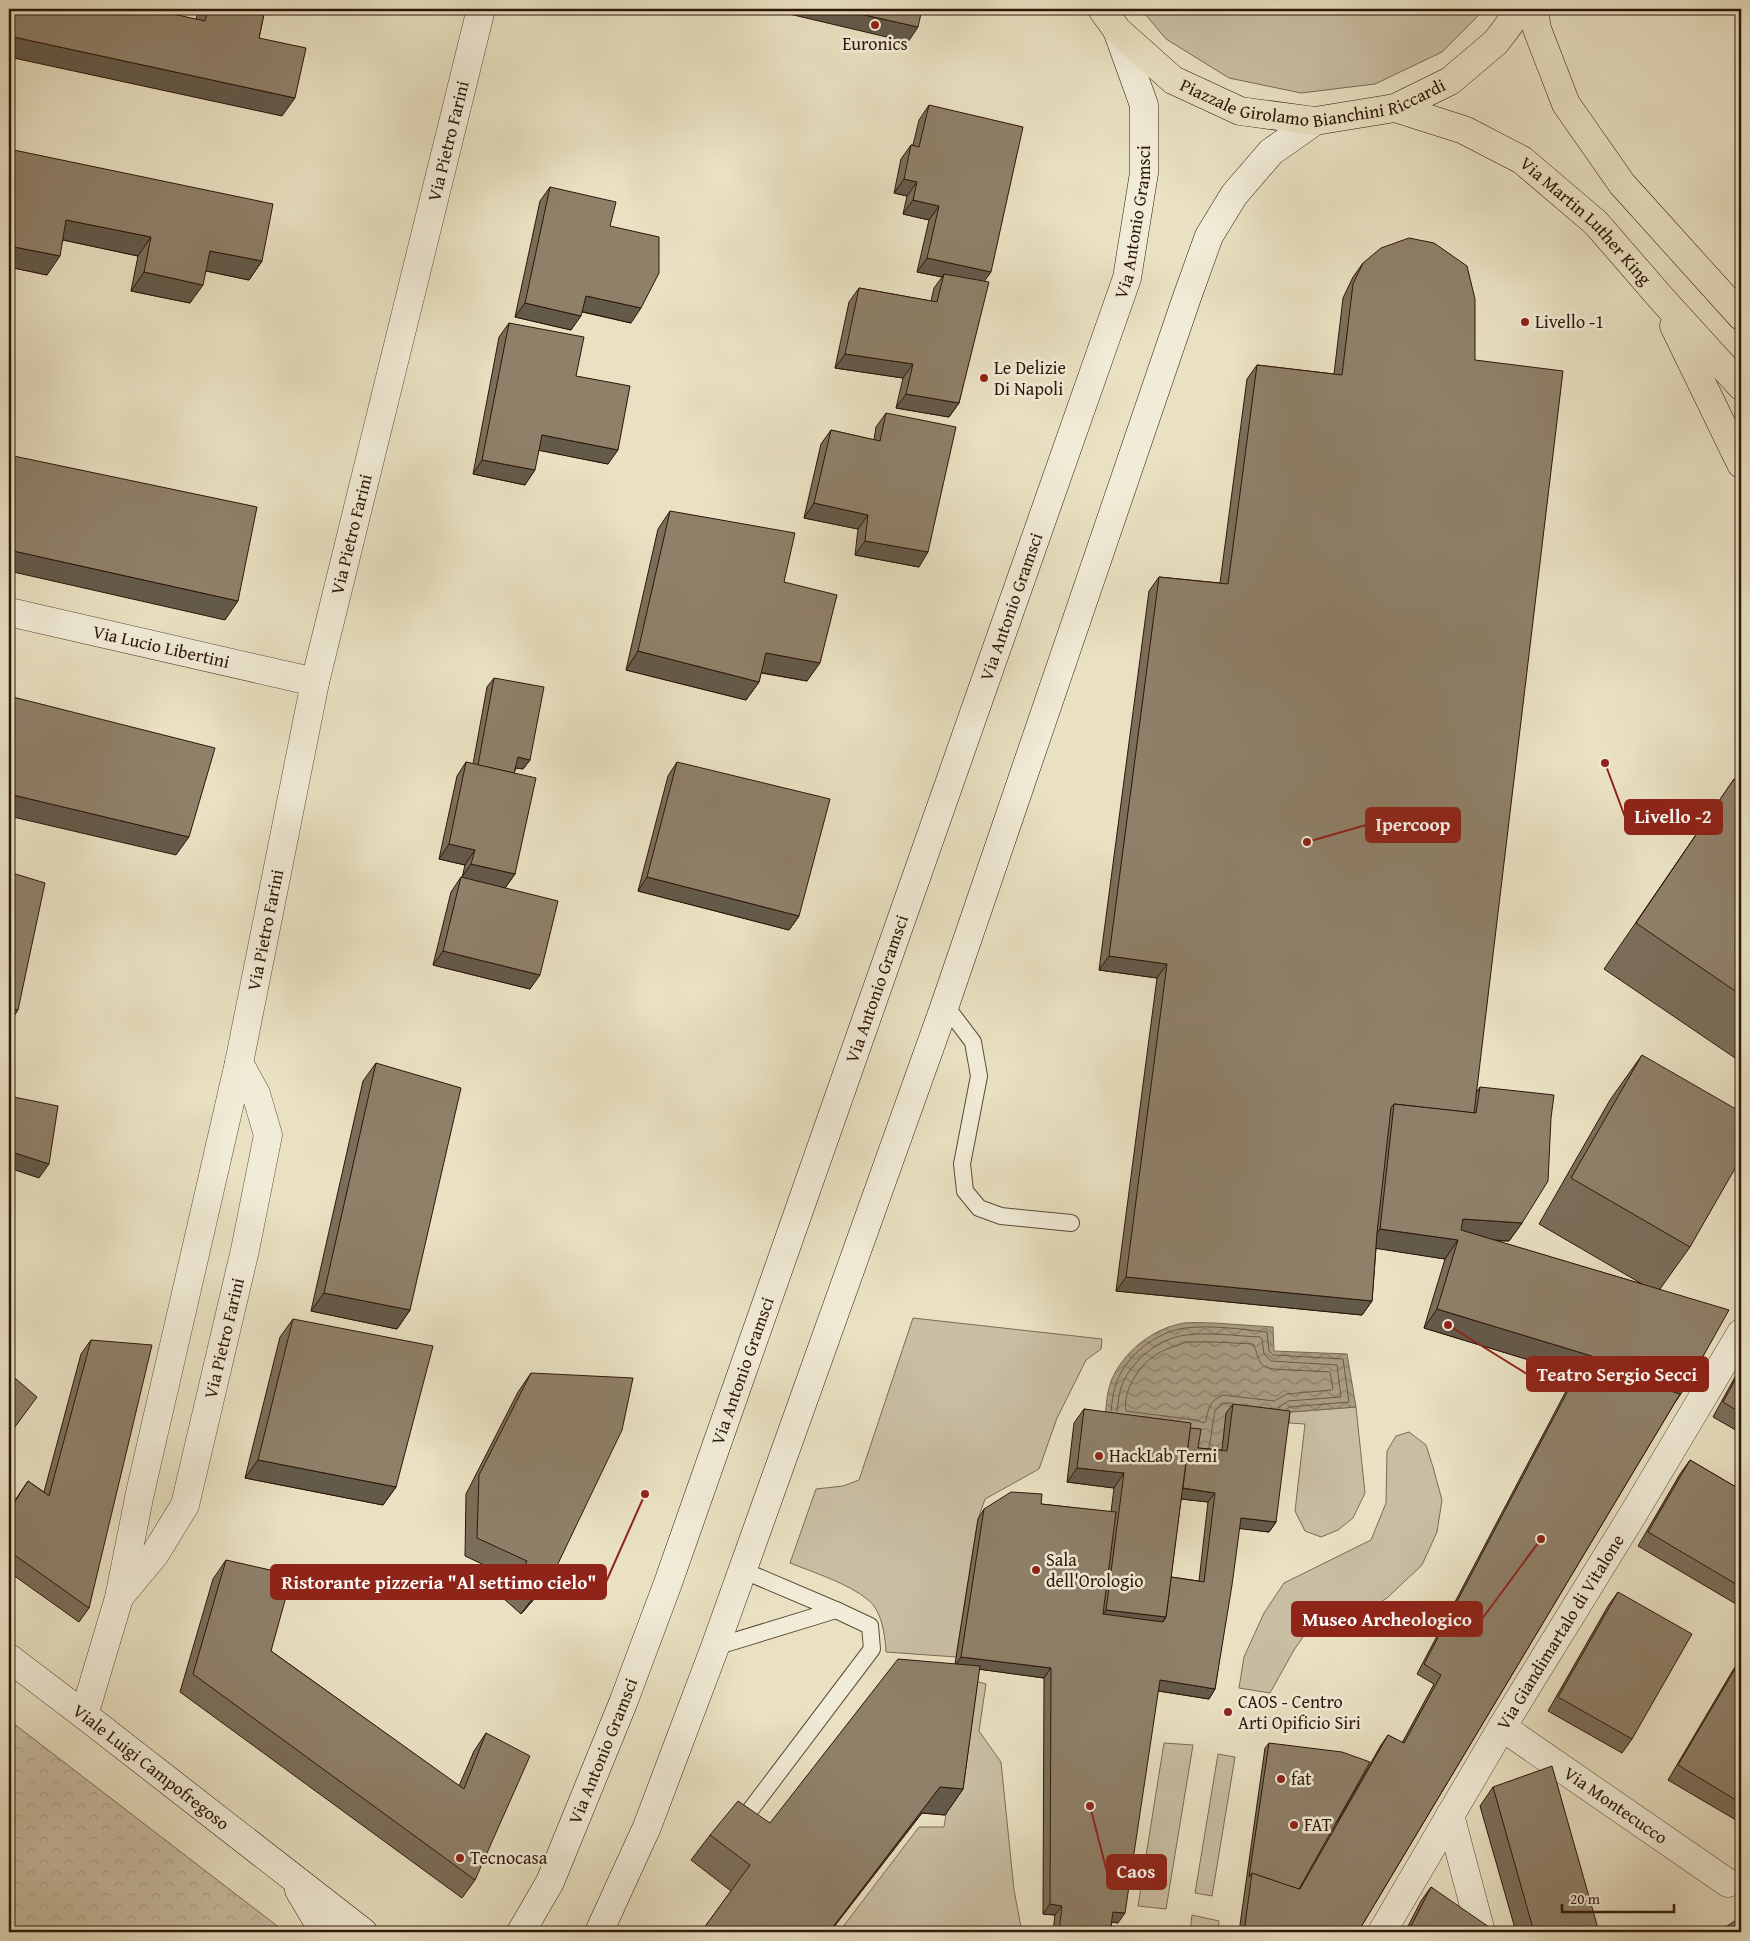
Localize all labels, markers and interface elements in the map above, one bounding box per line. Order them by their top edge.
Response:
marker: Euronics [869,19,881,31]
place label: Euronics [842,30,908,57]
street label: Piazzale Girolamo Bianchini Riccardi [1174,69,1450,91]
text: Piazzale Girolamo Bianchini Riccardi [1176,71,1450,134]
street label: Via Pietro Farini [420,78,476,204]
street label: Via Antonio Gramsci [1107,145,1157,303]
street label: Via Martin Luther King [1514,150,1658,291]
place label: Livello -1 [1535,308,1604,335]
marker: Livello -1 [1519,316,1531,328]
place label: Le Delizie Di Napoli [994,354,1066,402]
marker: Le Delizie Di Napoli [978,372,990,384]
street label: Via Pietro Farini [323,471,379,597]
street label: Via Antonio Gramsci [972,529,1049,685]
street label: Via Lucio Libertini [90,618,232,675]
callout: Livello -2 [1625,800,1722,834]
text: Livello -2 [1634,802,1712,830]
callout: Ipercoop [1366,808,1460,842]
text: Ipercoop [1376,810,1451,838]
street label: Via Pietro Farini [240,867,290,993]
street label: Via Antonio Gramsci [838,911,915,1067]
street label: Via Pietro Farini [196,1275,251,1401]
street label: Via Antonio Gramsci [704,1293,781,1449]
callout: Teatro Sergio Secci [1527,1357,1708,1391]
text: Teatro Sergio Secci [1537,1360,1697,1388]
place label: HackLab Terni [1109,1442,1217,1469]
marker: HackLab Terni [1093,1450,1105,1462]
street label: Via Giandimartalo di Vitalone [1489,1529,1631,1735]
place label: Sala dell'Orologio [1046,1546,1144,1594]
marker: Sala dell'Orologio [1030,1564,1042,1576]
callout: Ristorante pizzeria "Al settimo cielo" [271,1565,606,1599]
text: Ristorante pizzeria "Al settimo cielo" [282,1568,596,1596]
callout: Museo Archeologico [1292,1602,1482,1636]
text: Museo Archeologico [1302,1605,1472,1633]
street label: Via Antonio Gramsci [561,1674,644,1828]
place label: CAOS - Centro Arti Opificio Siri [1238,1688,1361,1736]
street label: Viale Luigi Campofregoso [67,1697,235,1836]
marker: CAOS - Centro Arti Opificio Siri [1222,1706,1234,1718]
street label: Via Montecucco [1558,1759,1673,1850]
place label: fat [1291,1765,1312,1792]
marker: fat [1275,1773,1287,1785]
place label: FAT [1304,1811,1332,1838]
marker: FAT [1288,1819,1300,1831]
place label: Tecnocasa [470,1844,548,1871]
marker: Tecnocasa [454,1852,466,1864]
callout: Caos [1107,1855,1166,1889]
text: Caos [1117,1857,1155,1885]
scale bar [1562,1881,1675,1913]
text: 20 m [1570,1888,1601,1909]

